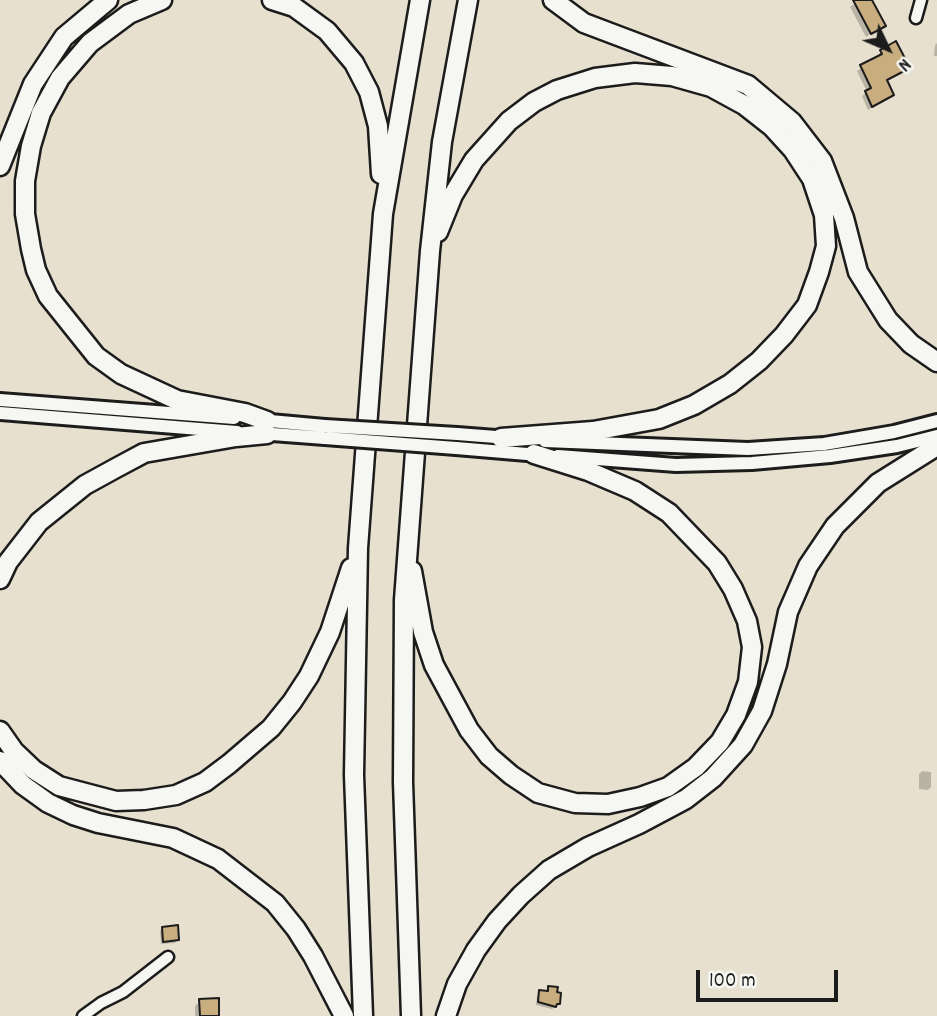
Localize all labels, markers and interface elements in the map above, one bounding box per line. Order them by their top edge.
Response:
north arrow [853,14,923,84]
text: N [890,51,916,77]
scale bar [699,956,841,1000]
text: 100 m [709,967,756,997]

